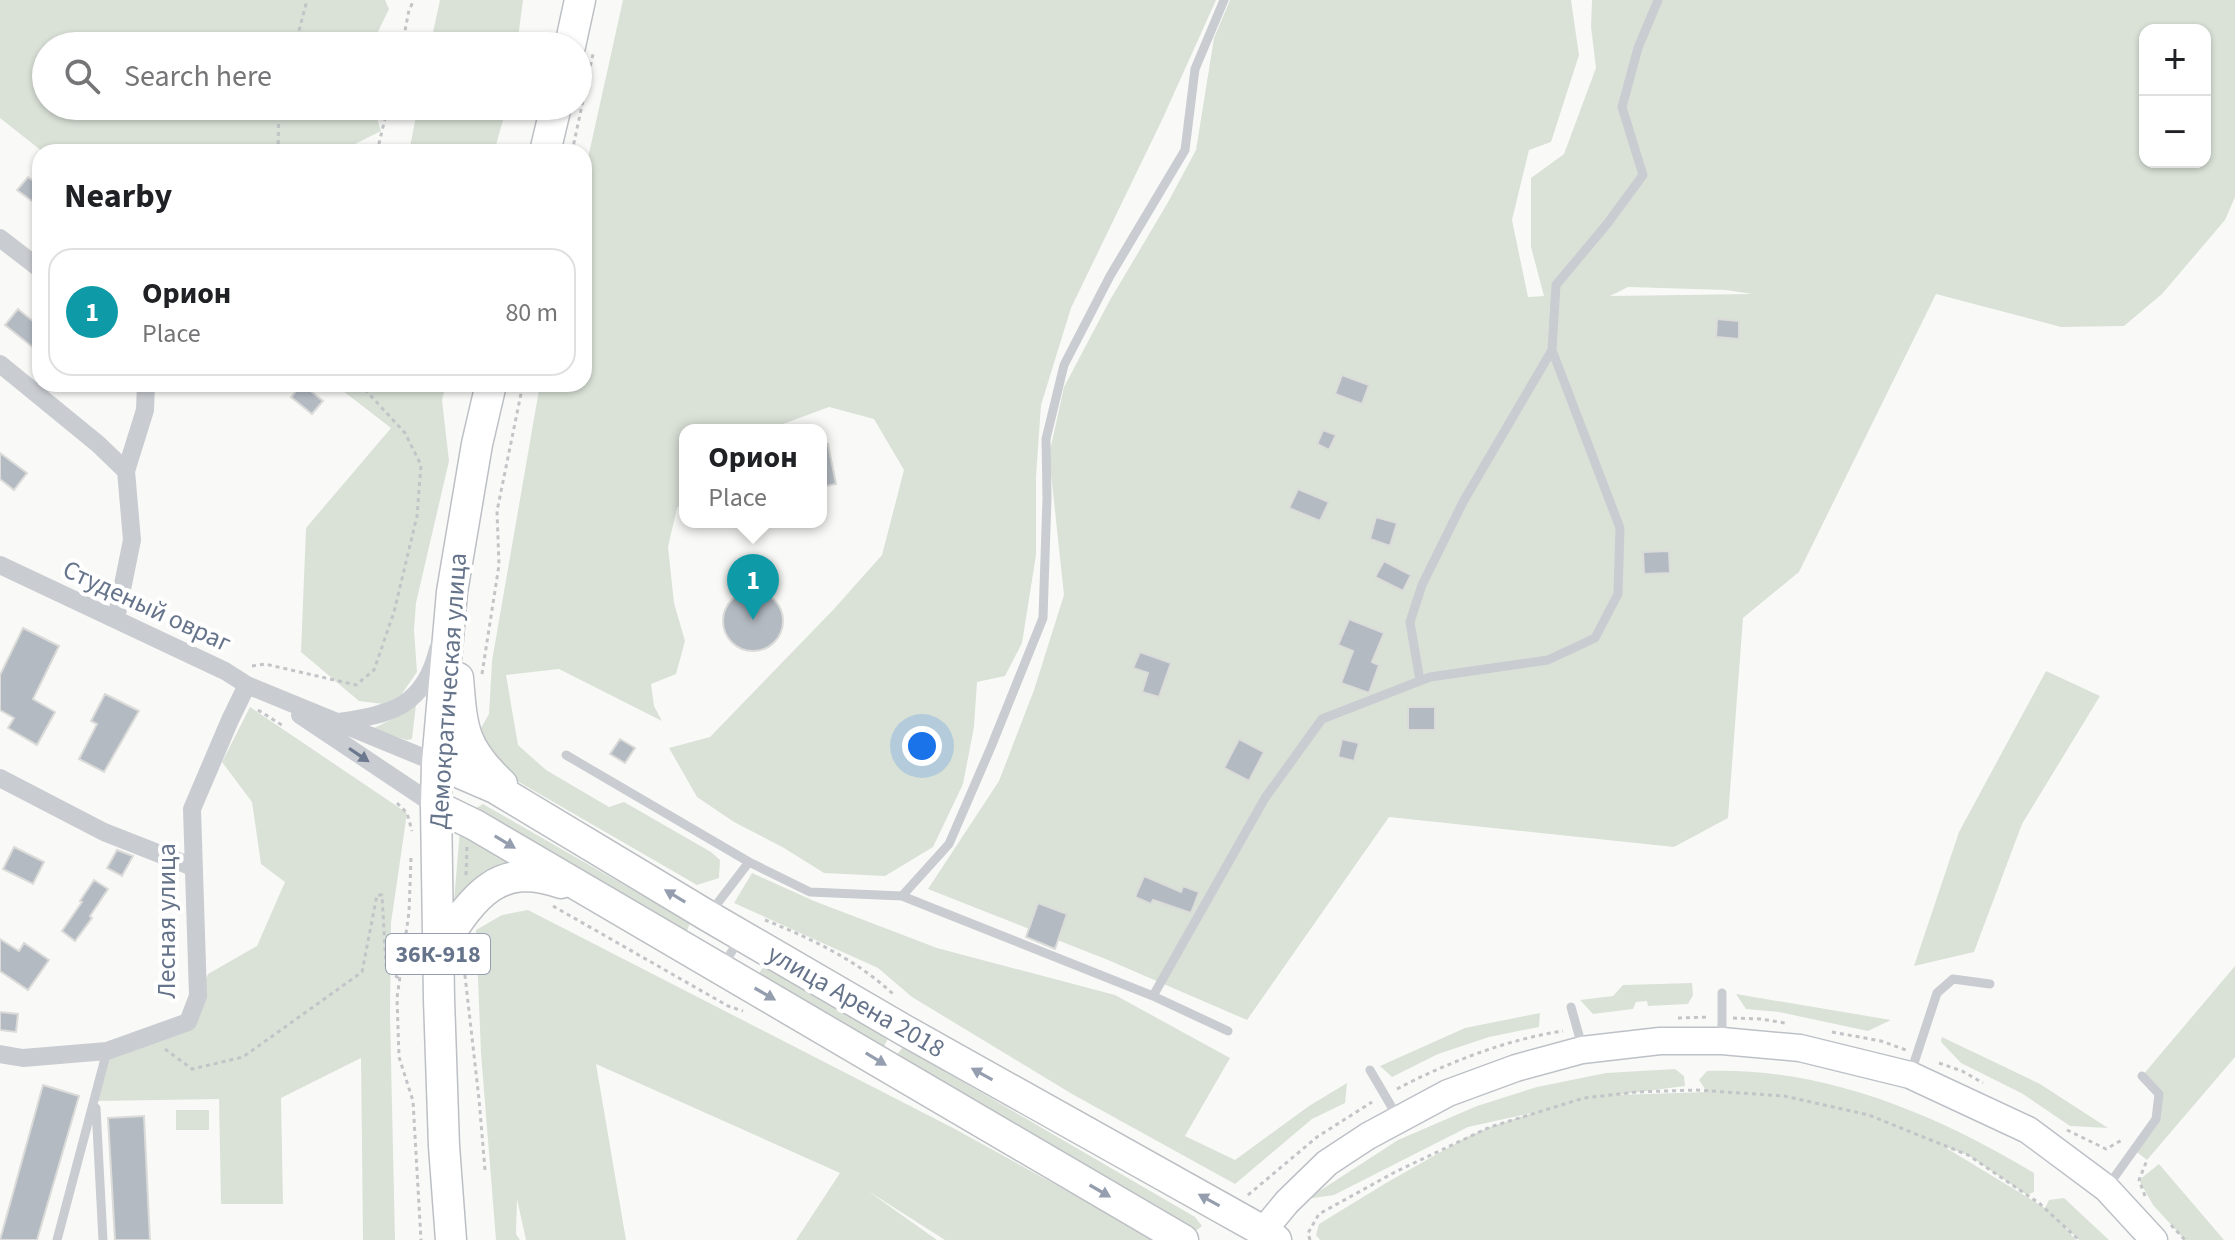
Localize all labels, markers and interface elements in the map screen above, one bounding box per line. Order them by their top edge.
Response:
map controls [2139,24,2211,168]
button: + [2139,24,2211,96]
search box [32,32,592,120]
icon: search [60,54,104,98]
text: Search here [124,55,272,98]
button: − [2139,96,2211,168]
text: Nearby [64,172,172,221]
text: Орион [142,272,231,315]
text: 1 [85,294,99,331]
text: 80 m [505,294,558,331]
text: Place [142,315,201,352]
popup [679,424,827,528]
text: Орион [708,436,798,479]
text: Place [708,479,767,516]
street label: Студеный овраг [57,551,238,661]
street label: Демократическая улица [420,552,476,830]
pin: 1 [727,554,779,620]
your location [902,726,942,766]
one-way arrow [348,747,370,762]
one-way arrow [494,835,516,849]
street label: Лесная улица [148,843,185,999]
one-way arrow [664,889,686,903]
road number: 36К-918 [386,934,490,974]
street label: улица Арена 2018 [760,935,952,1067]
one-way arrow [754,987,776,1001]
one-way arrow [865,1052,887,1066]
one-way arrow [971,1067,993,1081]
one-way arrow [1089,1184,1111,1198]
one-way arrow [1198,1194,1220,1208]

